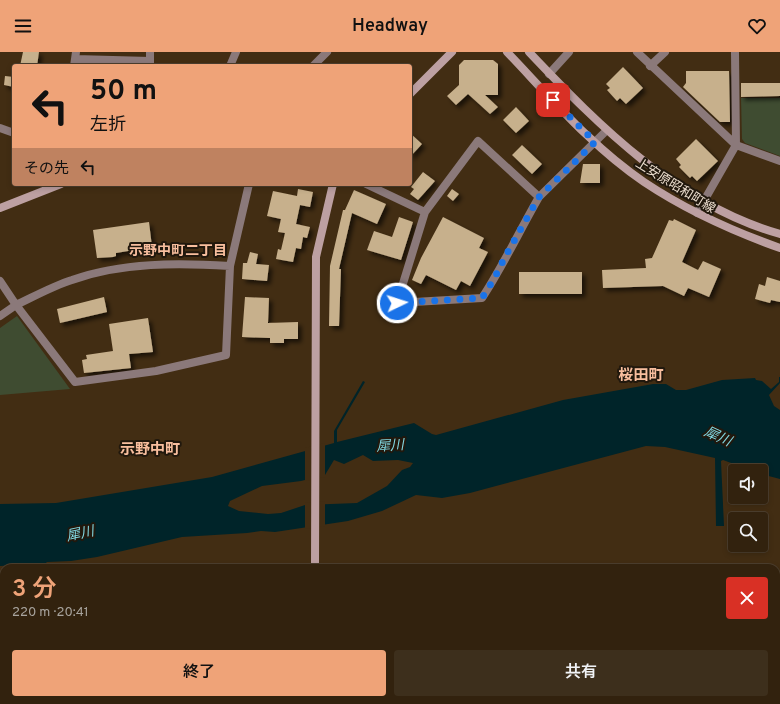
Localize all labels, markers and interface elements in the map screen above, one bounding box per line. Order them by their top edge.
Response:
icon: menu [12,15,34,37]
text: Headway [352,15,428,38]
icon: heart [746,15,768,37]
text: 50 m [90,74,157,110]
icon: left [24,80,76,132]
pin [536,83,570,117]
icon: arrive [542,89,564,111]
text: 左折 [90,114,126,137]
street label: 上安原昭和町線 [632,155,718,218]
icon: left [77,156,99,178]
text: その先 [24,160,69,179]
district label: 示野中町二丁目 [129,243,227,260]
position arrow [376,282,418,324]
district label: 桜田町 [618,367,664,386]
water label: 犀川 [701,424,735,452]
water label: 犀川 [376,437,407,456]
district label: 示野中町 [120,441,180,460]
map controls [728,464,768,552]
button: sound [728,464,768,504]
button: search [728,512,768,552]
water label: 犀川 [65,523,98,546]
text: 3 分 [12,575,56,605]
button: close [726,577,768,619]
text: 220 m · 20:41 [12,605,89,621]
button: 終了 [12,650,386,696]
button: 共有 [394,650,768,696]

